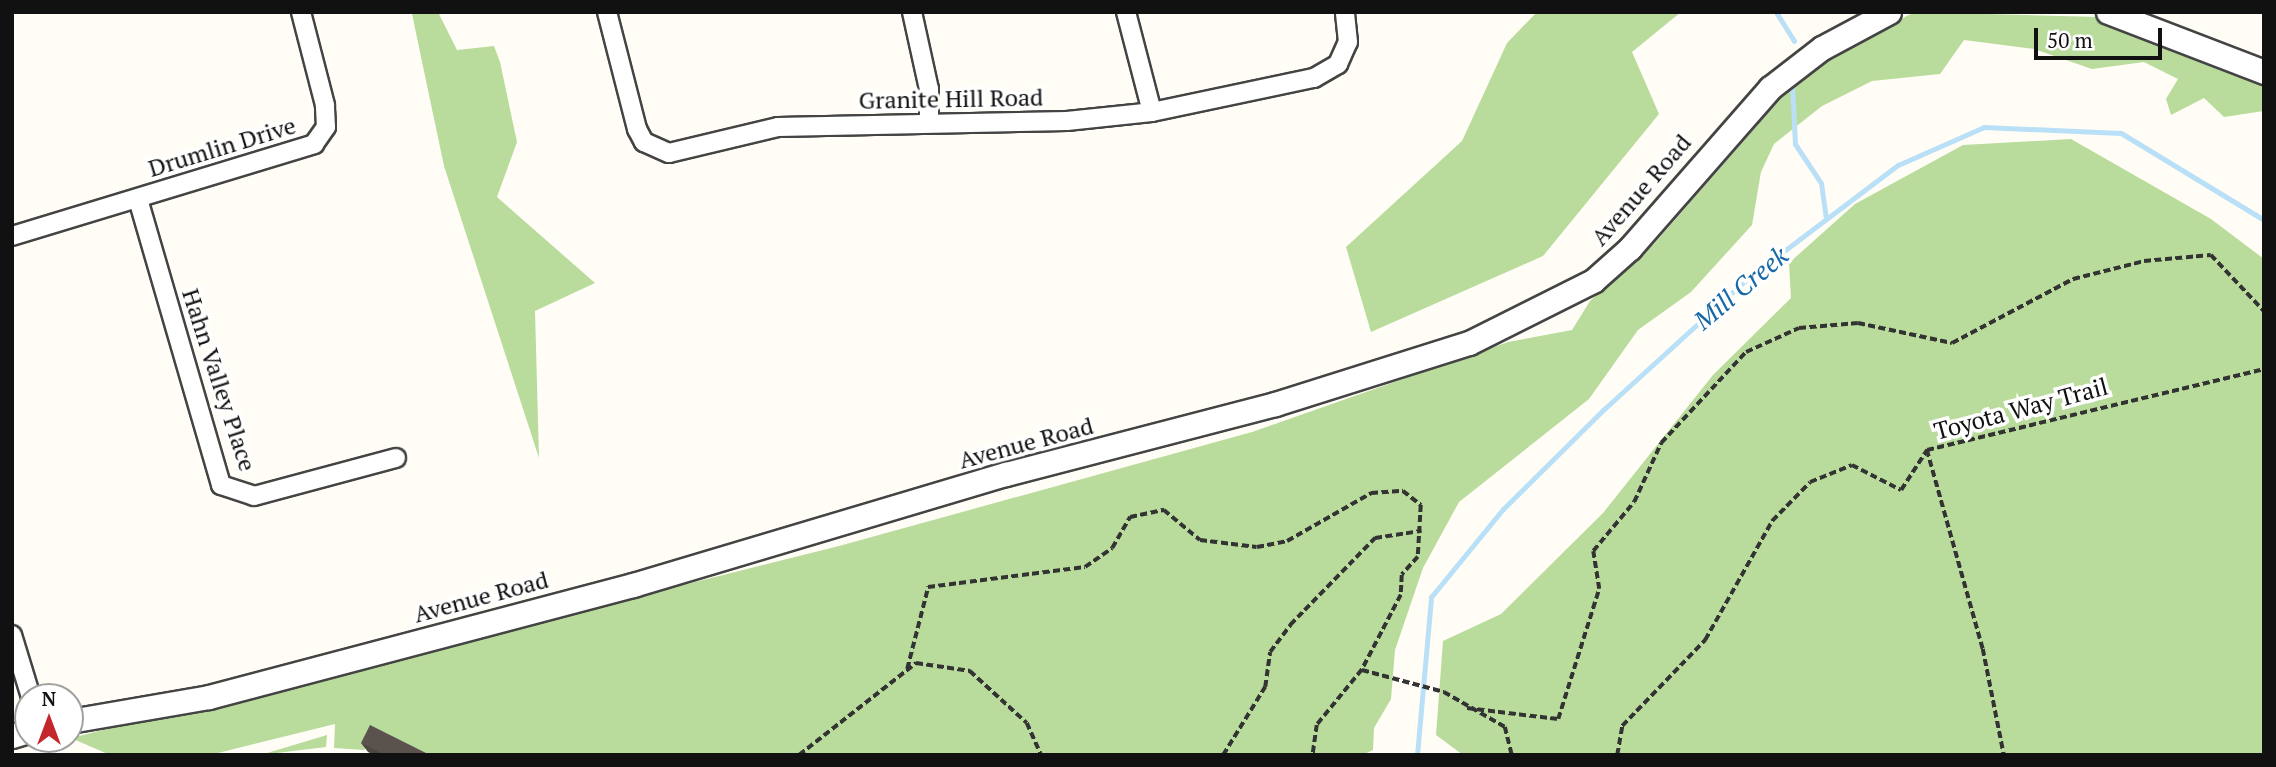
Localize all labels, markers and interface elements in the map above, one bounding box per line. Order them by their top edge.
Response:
scale bar [2038,14,2166,58]
text: 50 m [2047,26,2093,54]
street label: Granite Hill Road [858,83,1044,115]
street label: Drumlin Drive [145,111,299,183]
street label: Avenue Road [1585,128,1697,252]
water label: Mill Creek [1688,240,1794,336]
street label: Hahn Valley Place [176,285,262,475]
street label: Toyota Way Trail [1931,372,2111,446]
street label: Avenue Road [956,411,1096,475]
street label: Avenue Road [411,565,551,629]
north arrow [14,683,84,753]
text: N [42,686,56,711]

